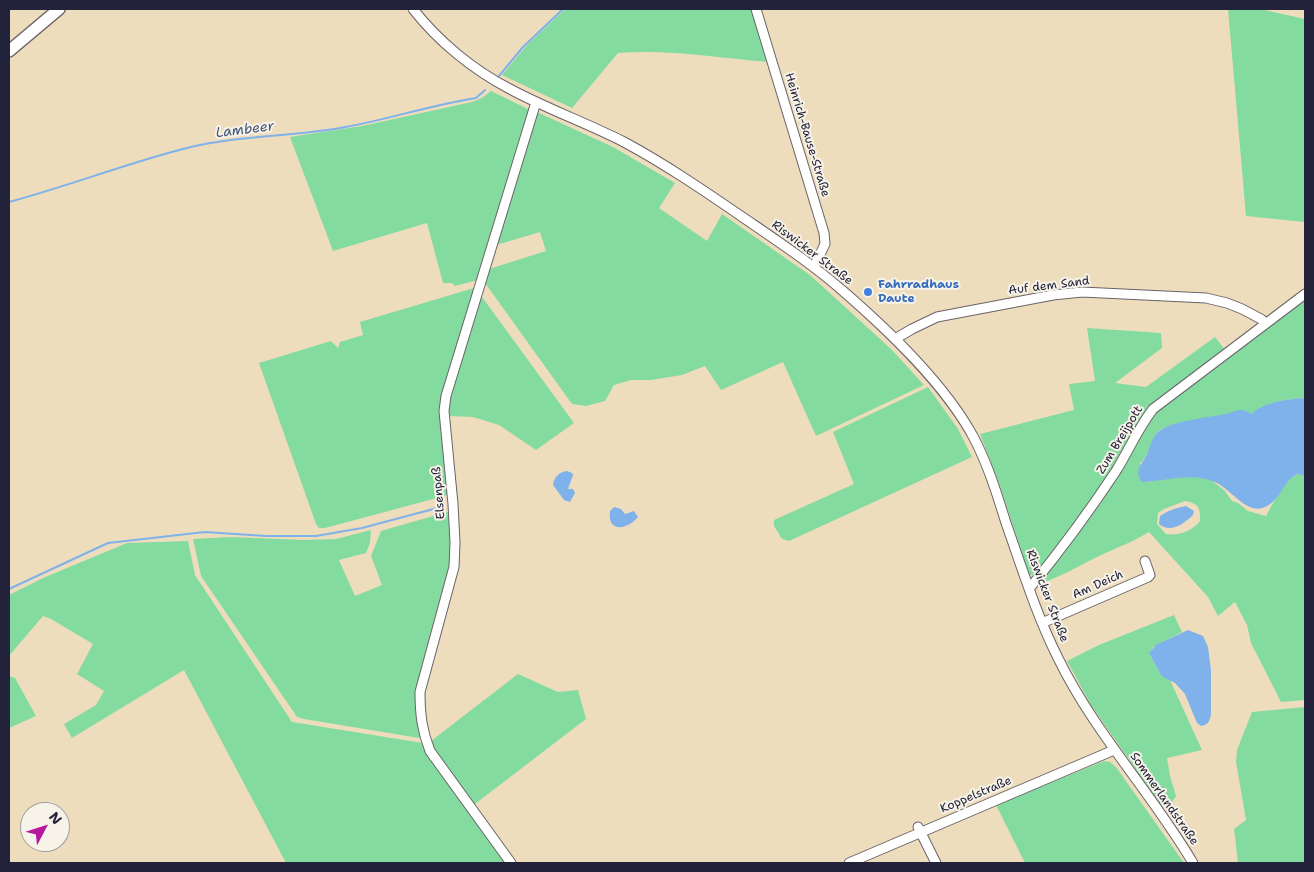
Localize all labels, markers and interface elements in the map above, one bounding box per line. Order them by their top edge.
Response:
street label: Heinrich-Bause-Straße [781,71,833,199]
water label: Lambeer [215,118,275,142]
street label: Riswicker Straße [769,218,855,288]
street label: Auf dem Sand [1008,274,1090,298]
place label: Fahrradhaus Daute [878,278,959,306]
marker: Fahrradhaus Daute [862,286,874,298]
street label: Zum Breijpott [1094,403,1146,477]
street label: Elsenpaß [430,466,448,520]
street label: Riswicker Straße [1023,548,1071,644]
street label: Am Deich [1070,567,1126,603]
street label: Sommerlandstraße [1127,750,1201,848]
street label: Koppelstraße [938,773,1014,817]
north arrow [20,802,70,852]
text: N [45,808,66,828]

